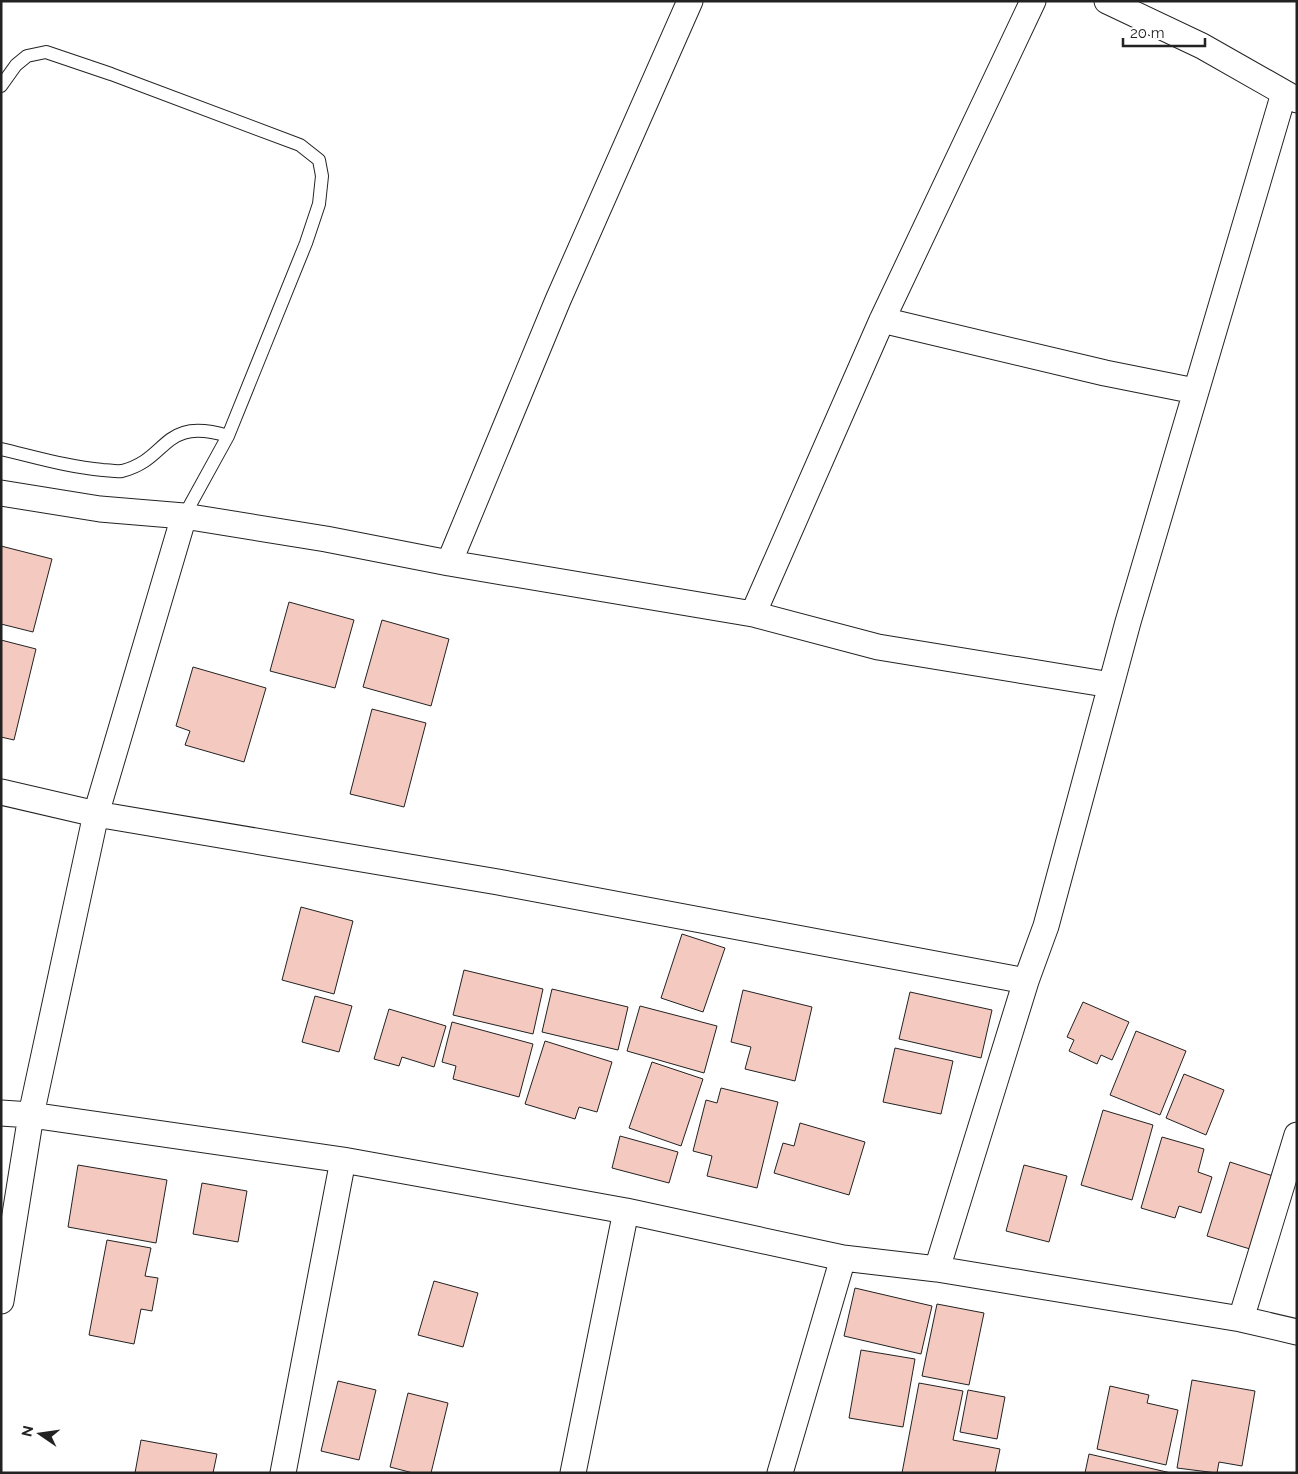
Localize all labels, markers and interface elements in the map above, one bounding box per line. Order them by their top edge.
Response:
scale bar [1123,15,1206,47]
text: 20 m [1130,24,1165,42]
north arrow [15,1409,65,1459]
text: N [18,1424,36,1438]

